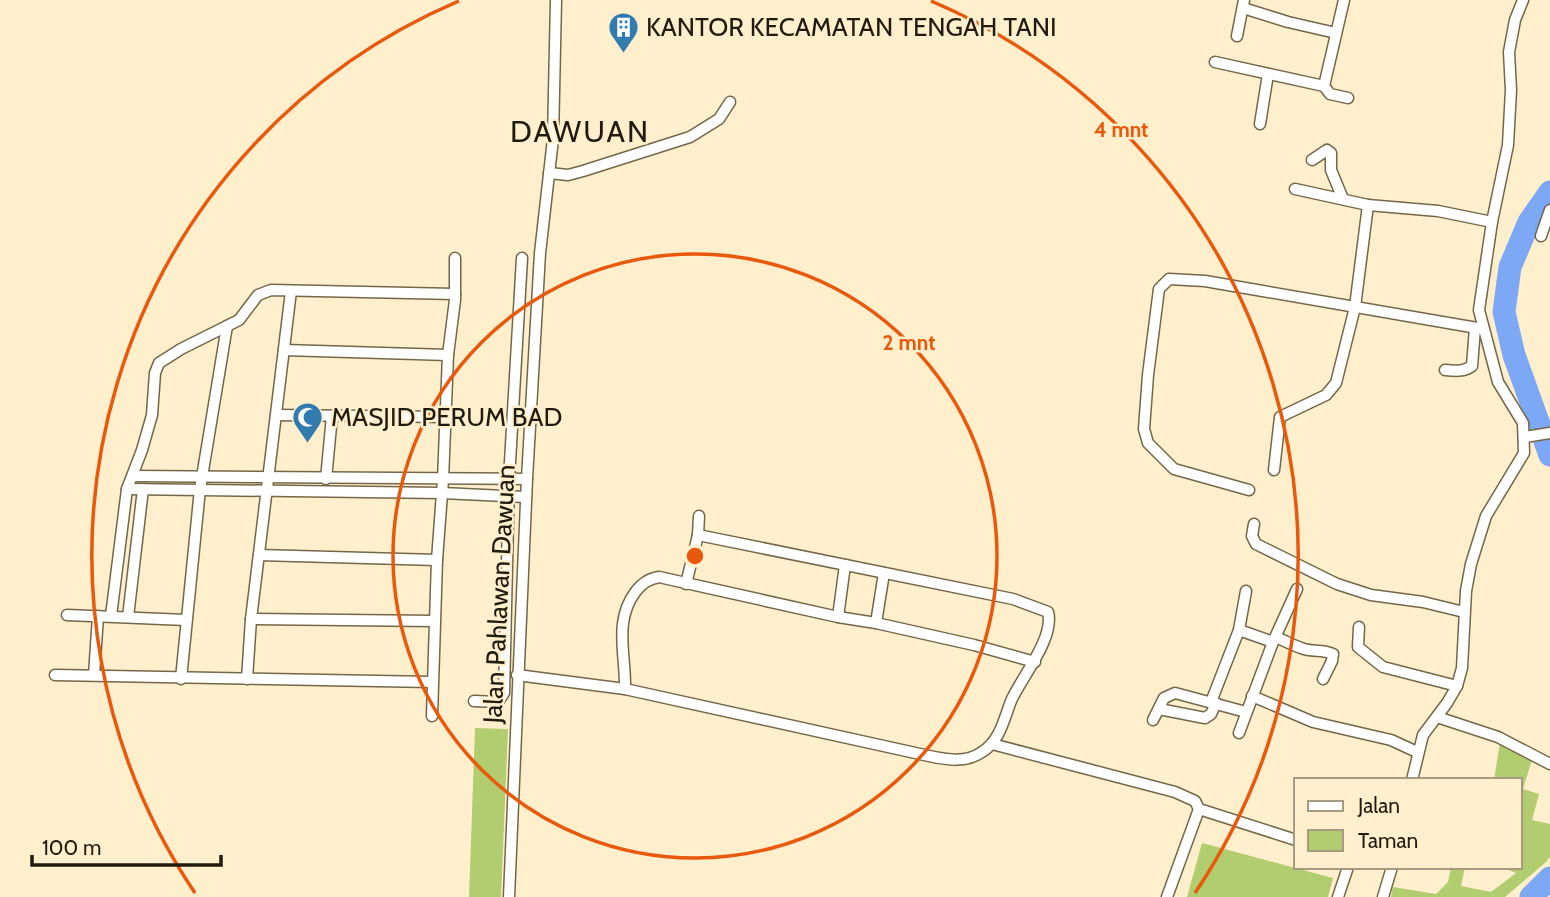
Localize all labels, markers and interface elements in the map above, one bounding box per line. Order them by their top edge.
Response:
building icon: KANTOR KECAMATAN TENGAH TANI [606,10,640,54]
place label: KANTOR KECAMATAN TENGAH TANI [646,11,1057,43]
district label: DAWUAN [510,113,650,150]
text: 4 mnt [1094,117,1148,142]
text: 2 mnt [883,330,935,355]
mosque icon: MASJID PERUM BAD [291,400,325,444]
place label: MASJID PERUM BAD [331,401,562,433]
street label: Jalan Pahlawan Dawuan [476,464,522,725]
centre of rings [683,544,707,568]
legend [1294,778,1522,869]
text: Jalan [1357,793,1400,818]
scale bar [32,824,220,868]
text: Taman [1358,828,1418,853]
text: 100 m [42,835,101,860]

